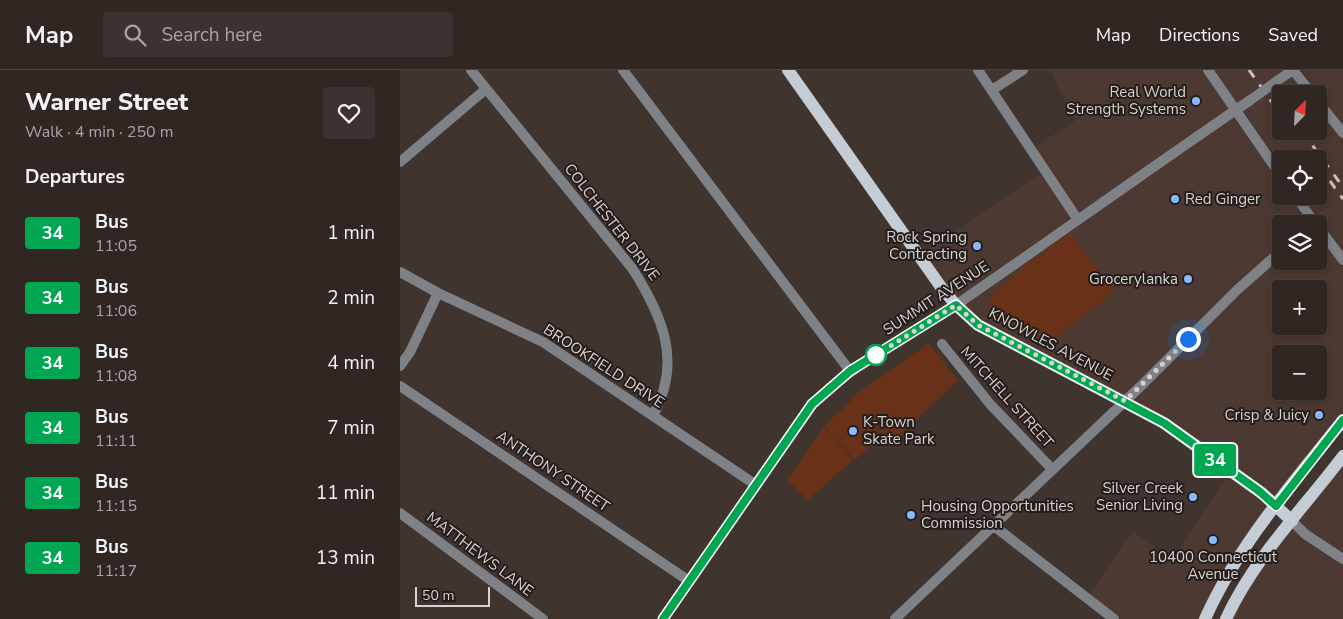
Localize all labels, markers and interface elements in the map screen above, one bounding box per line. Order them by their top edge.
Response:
search box [103,12,453,57]
text: Map [25,19,73,51]
icon: search [121,21,149,49]
text: Search here [161,22,262,48]
text: Map [1096,23,1131,47]
text: Directions [1159,23,1240,47]
text: Saved [1268,23,1318,47]
place label: Real World Strength Systems [1066,82,1186,119]
north arrow [1272,85,1328,140]
map controls [1272,85,1327,400]
text: Warner Street [25,86,188,118]
button: heart [323,87,375,139]
marker: Real World Strength Systems [1190,95,1202,107]
text: Walk · 4 min · 250 m [25,121,173,143]
button: locate [1272,150,1327,205]
street label: COLCHESTER DRIVE [560,159,664,285]
text: Departures [25,164,125,190]
place label: Red Ginger [1185,189,1261,209]
marker: Red Ginger [1169,193,1181,205]
text: Bus [95,209,128,235]
button: layers [1272,215,1327,270]
text: 1 min [327,220,375,246]
text: 34 [42,221,63,245]
place label: Rock Spring Contracting [886,227,967,264]
text: 11:05 [95,235,137,257]
marker: Rock Spring Contracting [971,240,983,252]
street label: SUMMIT AVENUE [879,256,993,340]
place label: Grocerylanka [1089,269,1178,289]
marker: Grocerylanka [1182,273,1194,285]
text: Bus [95,274,128,300]
button: + [1272,280,1327,335]
text: 2 min [327,285,375,311]
text: 34 [42,286,63,310]
text: 11:06 [95,300,137,322]
street label: KNOWLES AVENUE [985,303,1117,385]
street label: BROOKFIELD DRIVE [540,319,668,413]
your location [1176,327,1201,352]
text: Bus [95,339,128,365]
street label: MITCHELL STREET [956,342,1058,452]
unlabelled marker [865,344,887,366]
button: − [1272,345,1327,400]
text: 4 min [327,350,375,376]
text: 34 [42,351,63,375]
text: 11:08 [95,365,137,387]
text: Bus [95,404,128,430]
place label: Crisp & Juicy [1225,405,1309,425]
marker: Crisp & Juicy [1313,409,1325,421]
place label: K-Town Skate Park [863,412,935,449]
text: 7 min [327,415,375,441]
text: 34 [42,416,63,440]
marker: K-Town Skate Park [847,425,859,437]
street label: ANTHONY STREET [493,426,613,516]
text: 11:11 [95,430,137,452]
line badge: 34 [1192,444,1238,476]
text: 34 [1204,448,1226,472]
text: Bus [95,469,128,495]
place label: Silver Creek Senior Living [1096,478,1183,515]
text: 11 min [316,480,375,506]
text: 34 [42,481,63,505]
marker: Silver Creek Senior Living [1187,491,1199,503]
text: 11:15 [95,495,137,517]
place label: Housing Opportunities Commission [921,496,1074,533]
street label: MATTHEWS LANE [422,507,538,601]
marker: Housing Opportunities Commission [905,509,917,521]
text: Bus [95,534,128,560]
marker: 10400 Connecticut Avenue [1207,534,1219,546]
text: 13 min [316,545,375,571]
text: 34 [42,546,63,570]
place label: 10400 Connecticut Avenue [1149,547,1278,584]
text: 11:17 [95,560,137,582]
scale bar [415,584,490,607]
text: 50 m [422,586,454,605]

